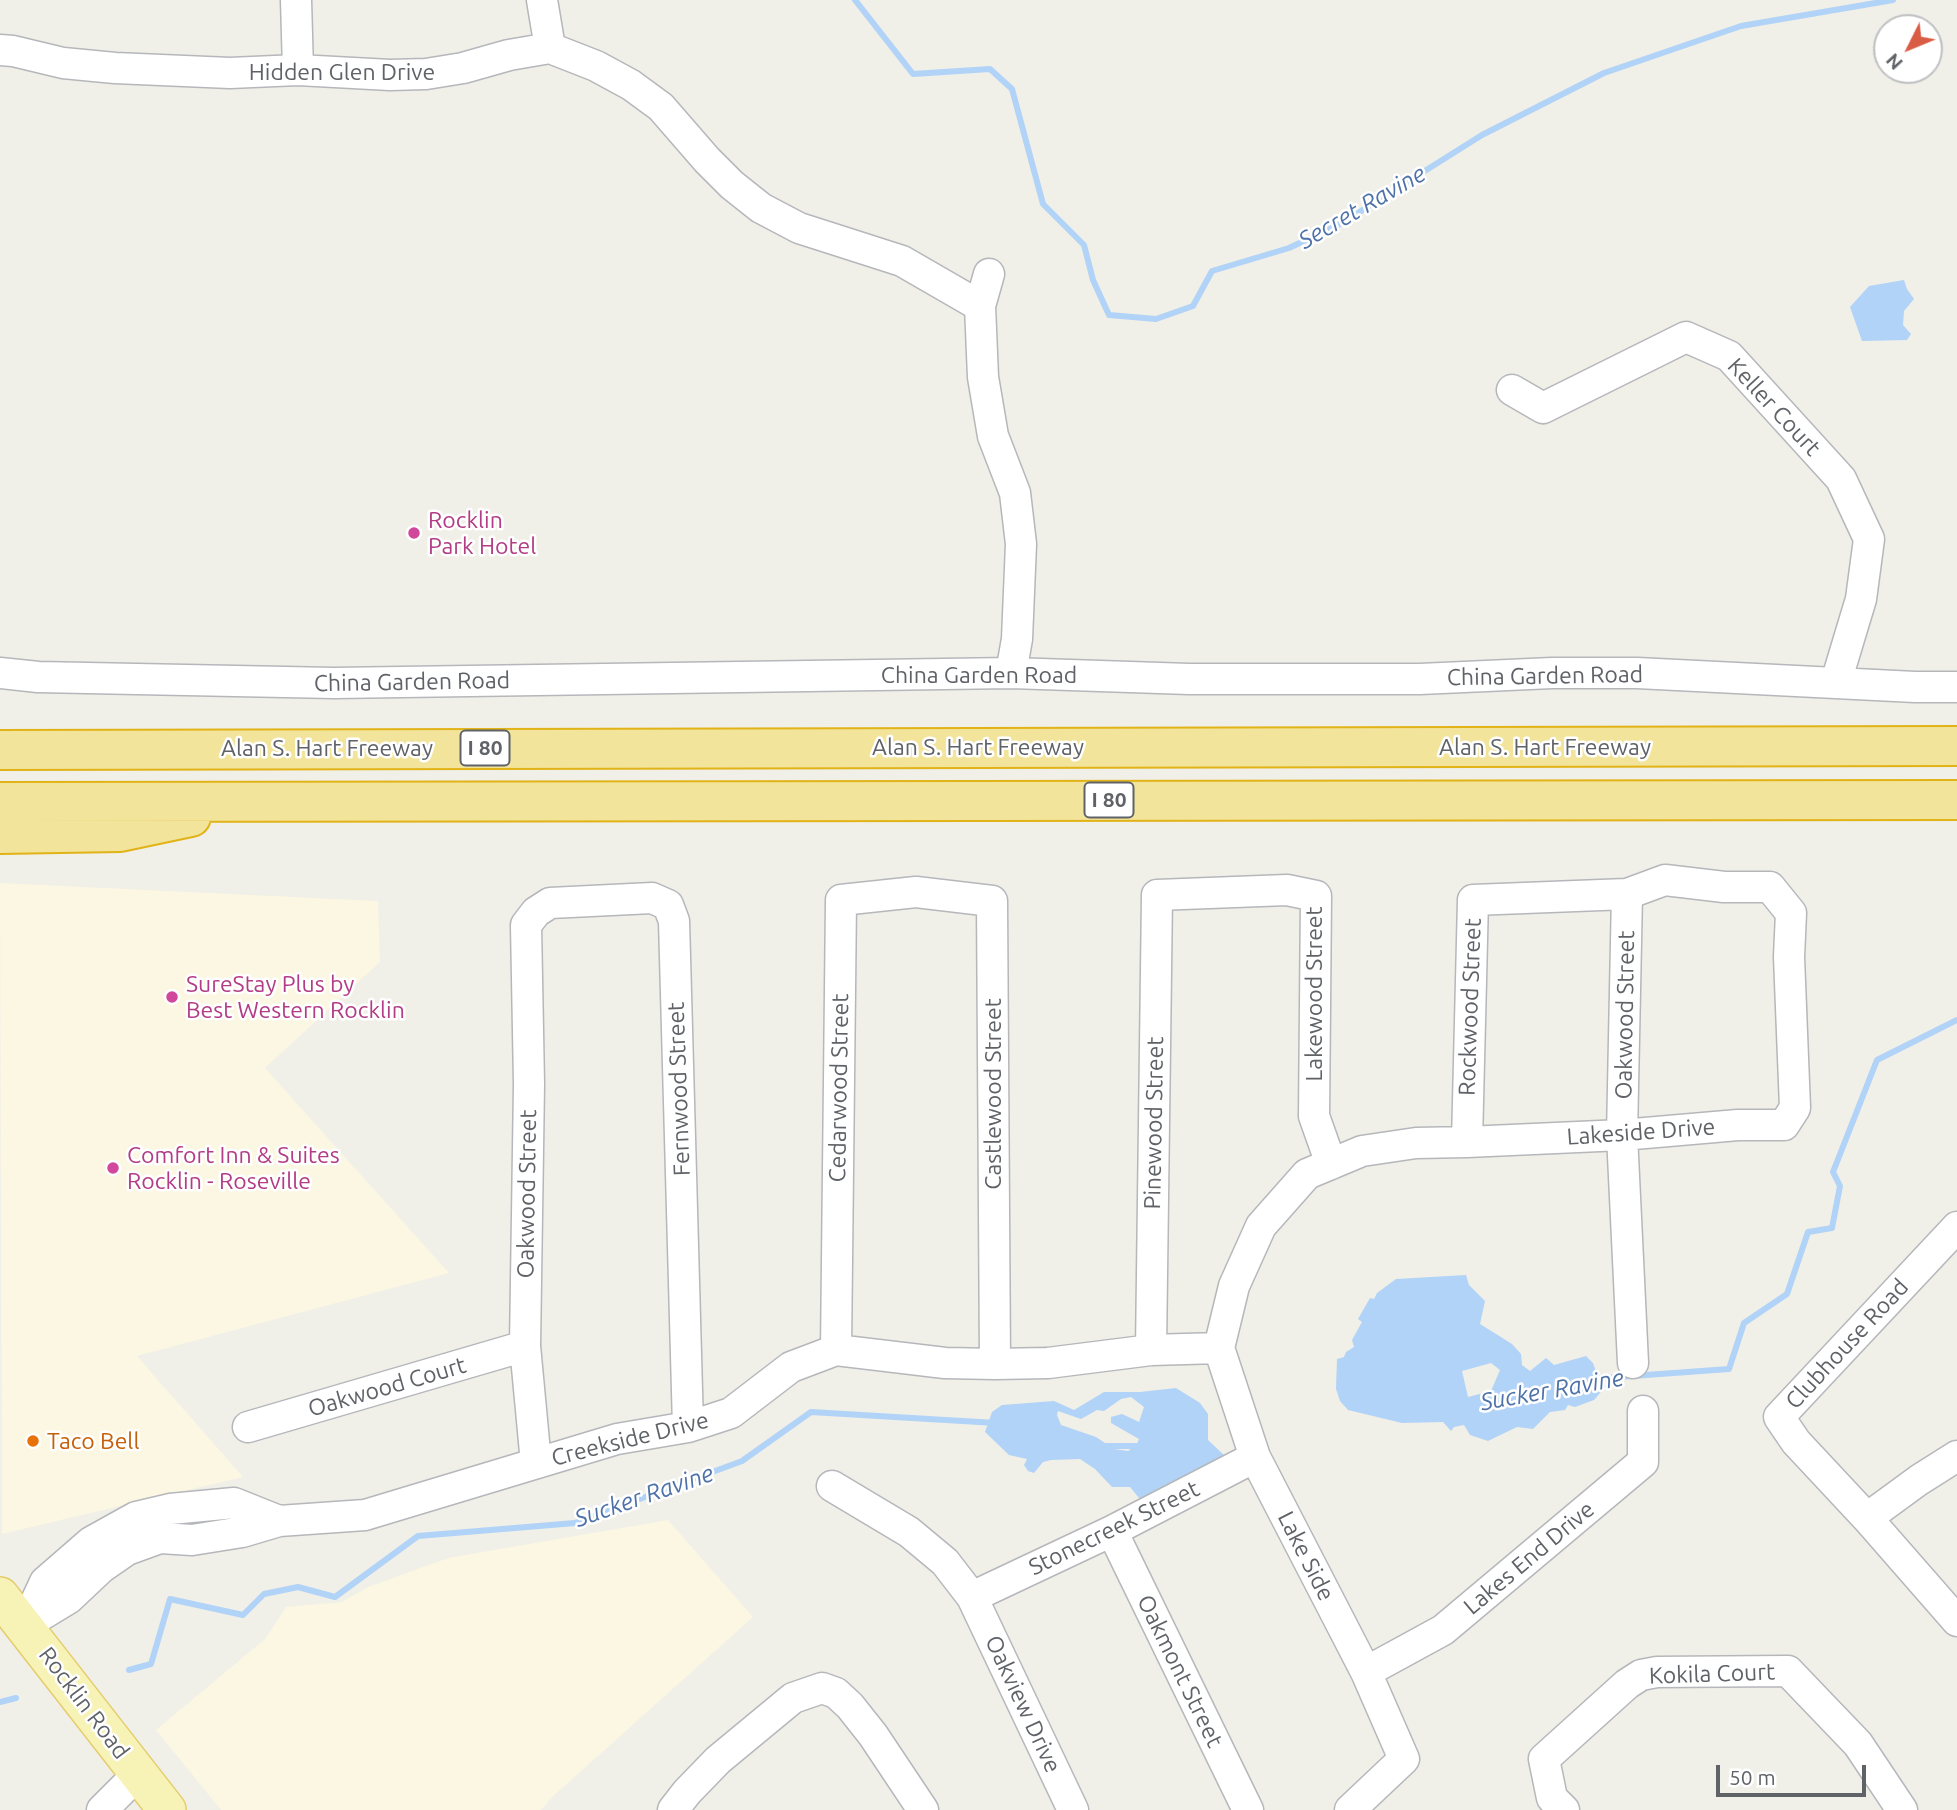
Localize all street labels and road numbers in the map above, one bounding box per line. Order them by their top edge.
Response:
street label: Hidden Glen Drive [249,58,435,86]
street label: Keller Court [1722,352,1826,462]
street label: China Garden Road [1447,660,1643,692]
street label: China Garden Road [881,661,1077,689]
street label: China Garden Road [314,666,510,698]
road number: I 80 [461,730,510,766]
street label: Alan S. Hart Freeway [872,733,1084,761]
street label: Alan S. Hart Freeway [1439,733,1651,761]
street label: Alan S. Hart Freeway [221,734,433,762]
road number: I 80 [1084,782,1134,818]
street label: Lakewood Street [1300,906,1328,1082]
street label: Rockwood Street [1453,918,1487,1096]
street label: Oakwood Street [1610,930,1640,1100]
street label: Cedarwood Street [824,993,854,1183]
street label: Castlewood Street [979,998,1007,1190]
street label: Fernwood Street [662,1001,696,1177]
street label: Pinewood Street [1139,1036,1169,1210]
street label: Oakwood Street [512,1109,542,1279]
street label: Lakeside Drive [1566,1113,1716,1151]
street label: Clubhouse Road [1780,1273,1914,1415]
street label: Oakwood Court [305,1351,469,1423]
street label: Creekside Drive [548,1406,712,1472]
street label: Stonecreek Street [1024,1475,1204,1581]
street label: Lakes End Drive [1458,1495,1600,1621]
street label: Lake Side [1272,1507,1340,1605]
street label: Oakmont Street [1131,1590,1229,1752]
street label: Oakview Drive [979,1631,1067,1777]
street label: Rocklin Road [33,1642,135,1764]
street label: Kokila Court [1649,1658,1775,1690]

